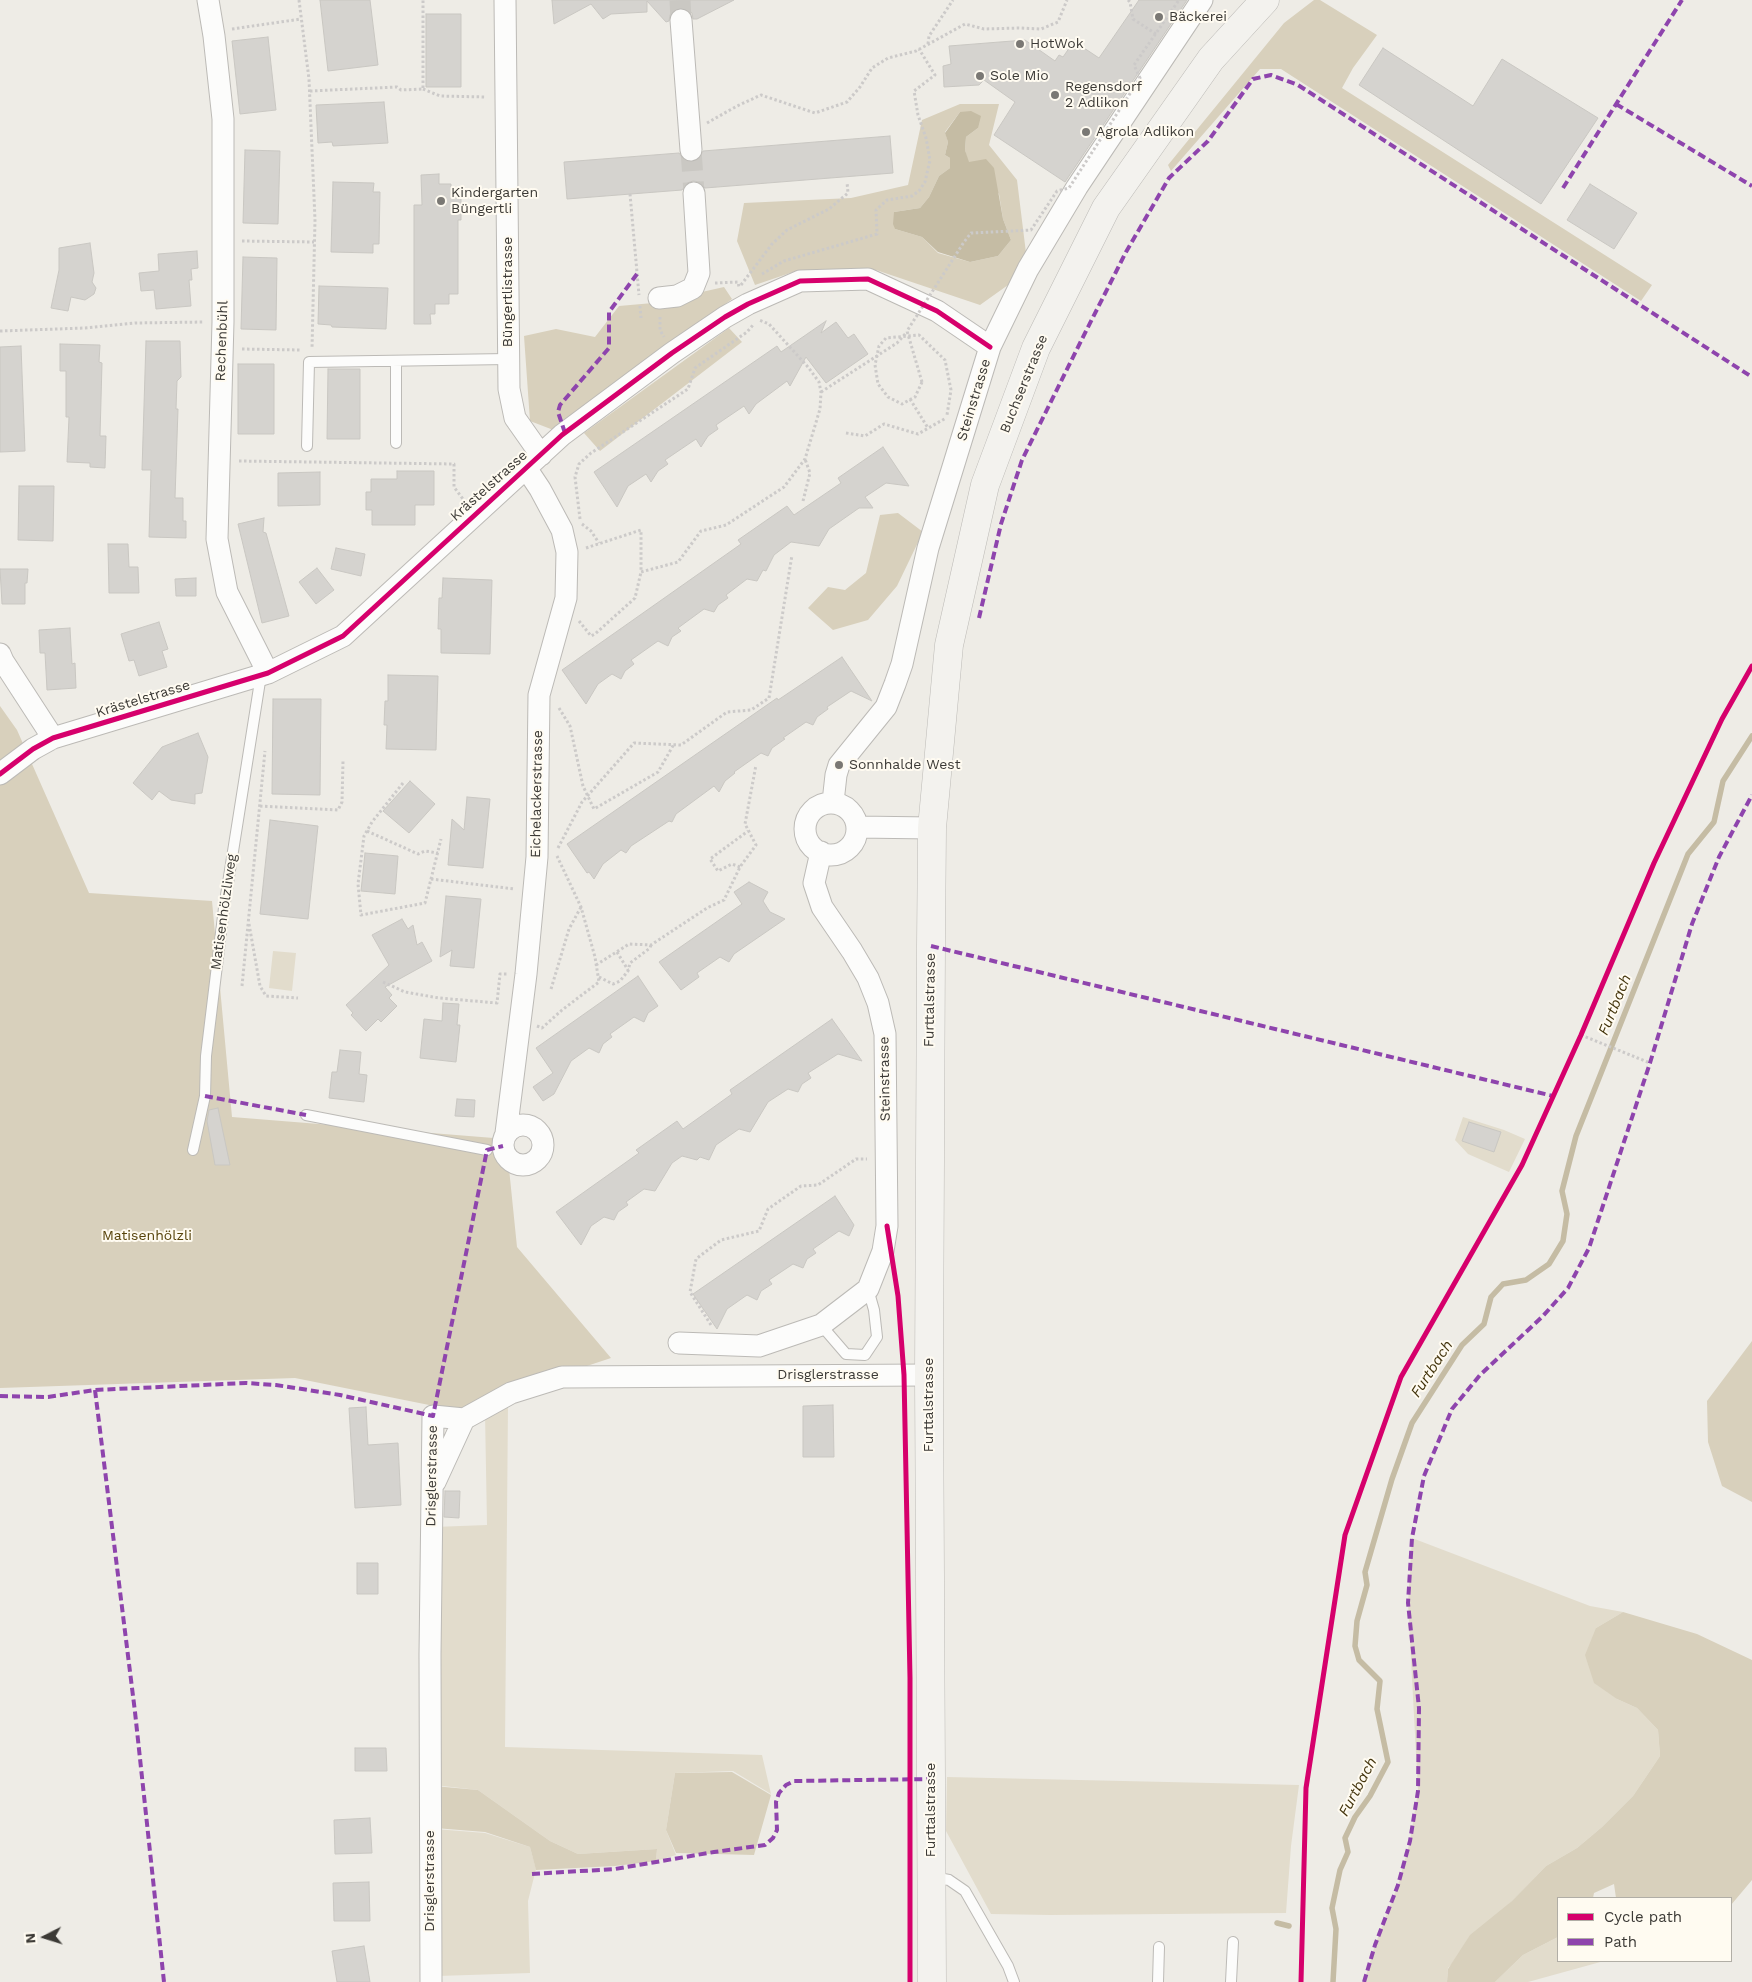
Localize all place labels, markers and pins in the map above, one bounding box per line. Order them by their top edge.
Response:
place label: Bäckerei [1169,9,1227,25]
marker: Bäckerei [1153,11,1165,23]
place label: HotWok [1030,36,1084,52]
marker: HotWok [1014,38,1026,50]
place label: Sole Mio [990,68,1049,84]
marker: Sole Mio [974,70,986,82]
place label: Regensdorf 2 Adlikon [1065,79,1142,111]
marker: Regensdorf 2 Adlikon [1049,89,1061,101]
place label: Agrola Adlikon [1096,124,1194,140]
marker: Agrola Adlikon [1080,126,1092,138]
place label: Kindergarten Büngertli [451,185,538,218]
marker: Kindergarten Büngertli [435,195,447,207]
place label: Sonnhalde West [849,757,961,773]
marker: Sonnhalde West [833,759,845,771]

